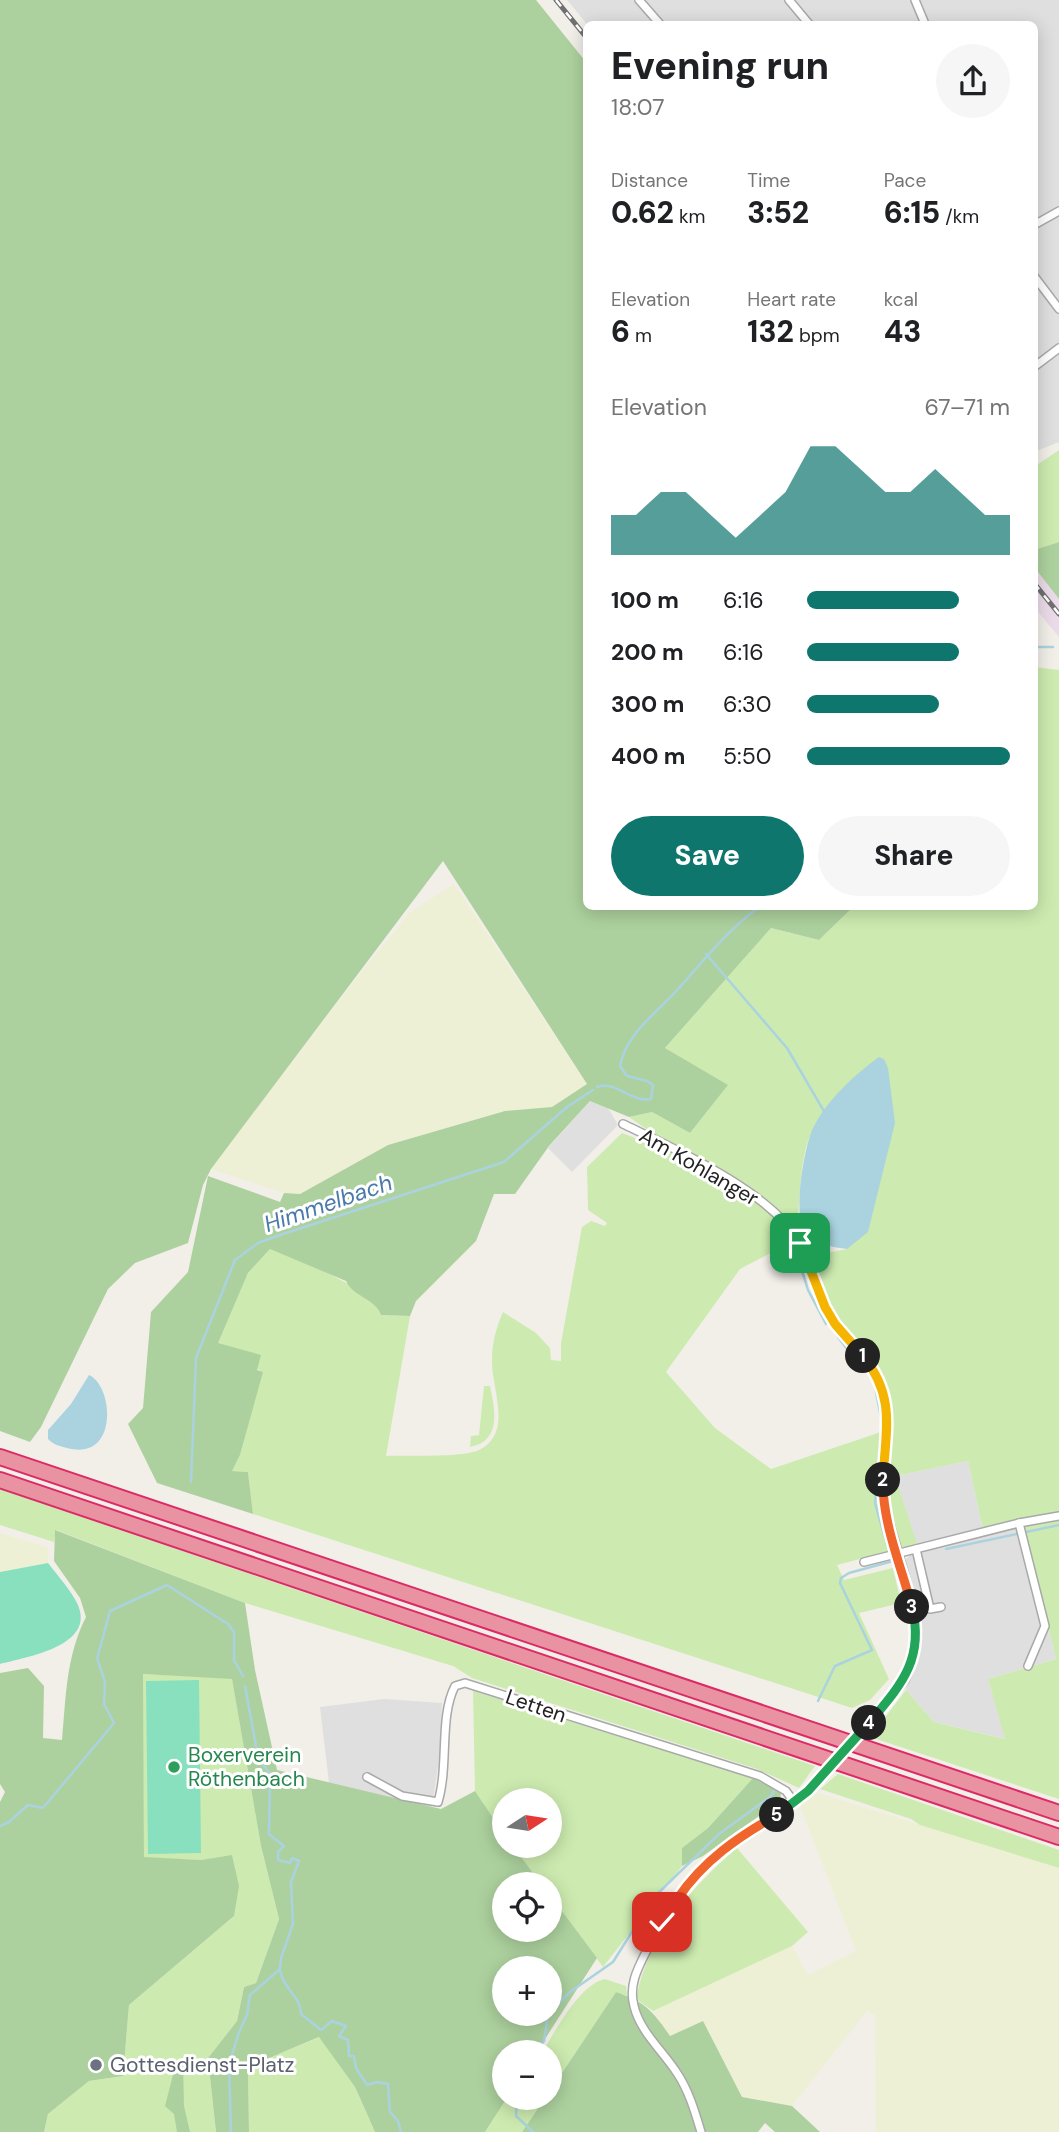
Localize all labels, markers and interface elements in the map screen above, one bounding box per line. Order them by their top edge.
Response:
text: Evening run [611,41,829,91]
button: share [936,44,1010,118]
text: 18:07 [611,92,665,122]
text: Distance [611,168,688,193]
text: Time [747,168,790,193]
text: Pace [884,168,926,193]
text: 0.62 [611,193,674,232]
text: 3:52 [747,193,809,232]
text: 6:15 [884,193,940,232]
text: km [674,204,706,229]
text: /km [940,204,979,229]
text: Elevation [611,287,690,312]
text: Heart rate [747,287,836,312]
text: kcal [884,287,918,312]
text: 6 [611,312,630,351]
text: 132 [747,312,794,351]
text: 43 [884,312,921,351]
text: m [630,323,652,348]
text: bpm [794,323,840,348]
text: Elevation [611,392,707,422]
text: 67–71 m [924,392,1010,422]
text: 100 m [611,585,679,615]
text: 6:16 [723,585,764,615]
text: 200 m [611,637,684,667]
text: 6:16 [723,637,764,667]
text: 300 m [611,689,684,719]
text: 6:30 [723,689,771,719]
text: 400 m [611,741,685,771]
text: 5:50 [723,741,771,771]
button: Save [611,816,804,896]
button: Share [818,816,1010,896]
street label: Am Kohlanger [634,1122,764,1213]
water label: Himmelbach [260,1167,396,1239]
pin [770,1213,830,1273]
icon: arrive [781,1224,819,1262]
pin: 1 [846,1338,880,1374]
text: 1 [859,1343,866,1368]
pin: 2 [866,1462,900,1498]
text: 2 [877,1467,888,1492]
pin: 3 [894,1590,930,1624]
text: 3 [906,1594,917,1619]
street label: Letten [502,1683,570,1729]
pin: 4 [852,1706,886,1740]
text: 4 [862,1710,875,1735]
place label: Boxerverein Röthenbach [188,1741,305,1793]
marker: Boxerverein Röthenbach [166,1759,182,1775]
north arrow [492,1788,562,1858]
map controls [492,1788,562,2110]
pin: 5 [760,1798,794,1832]
text: 5 [771,1802,782,1827]
button: locate [492,1872,562,1942]
pin [632,1892,692,1952]
icon: check [643,1903,681,1941]
button: + [492,1956,562,2026]
button: − [492,2040,562,2110]
place label: Gottesdienst-Platz [110,2051,294,2079]
marker: Gottesdienst-Platz [88,2057,104,2073]

